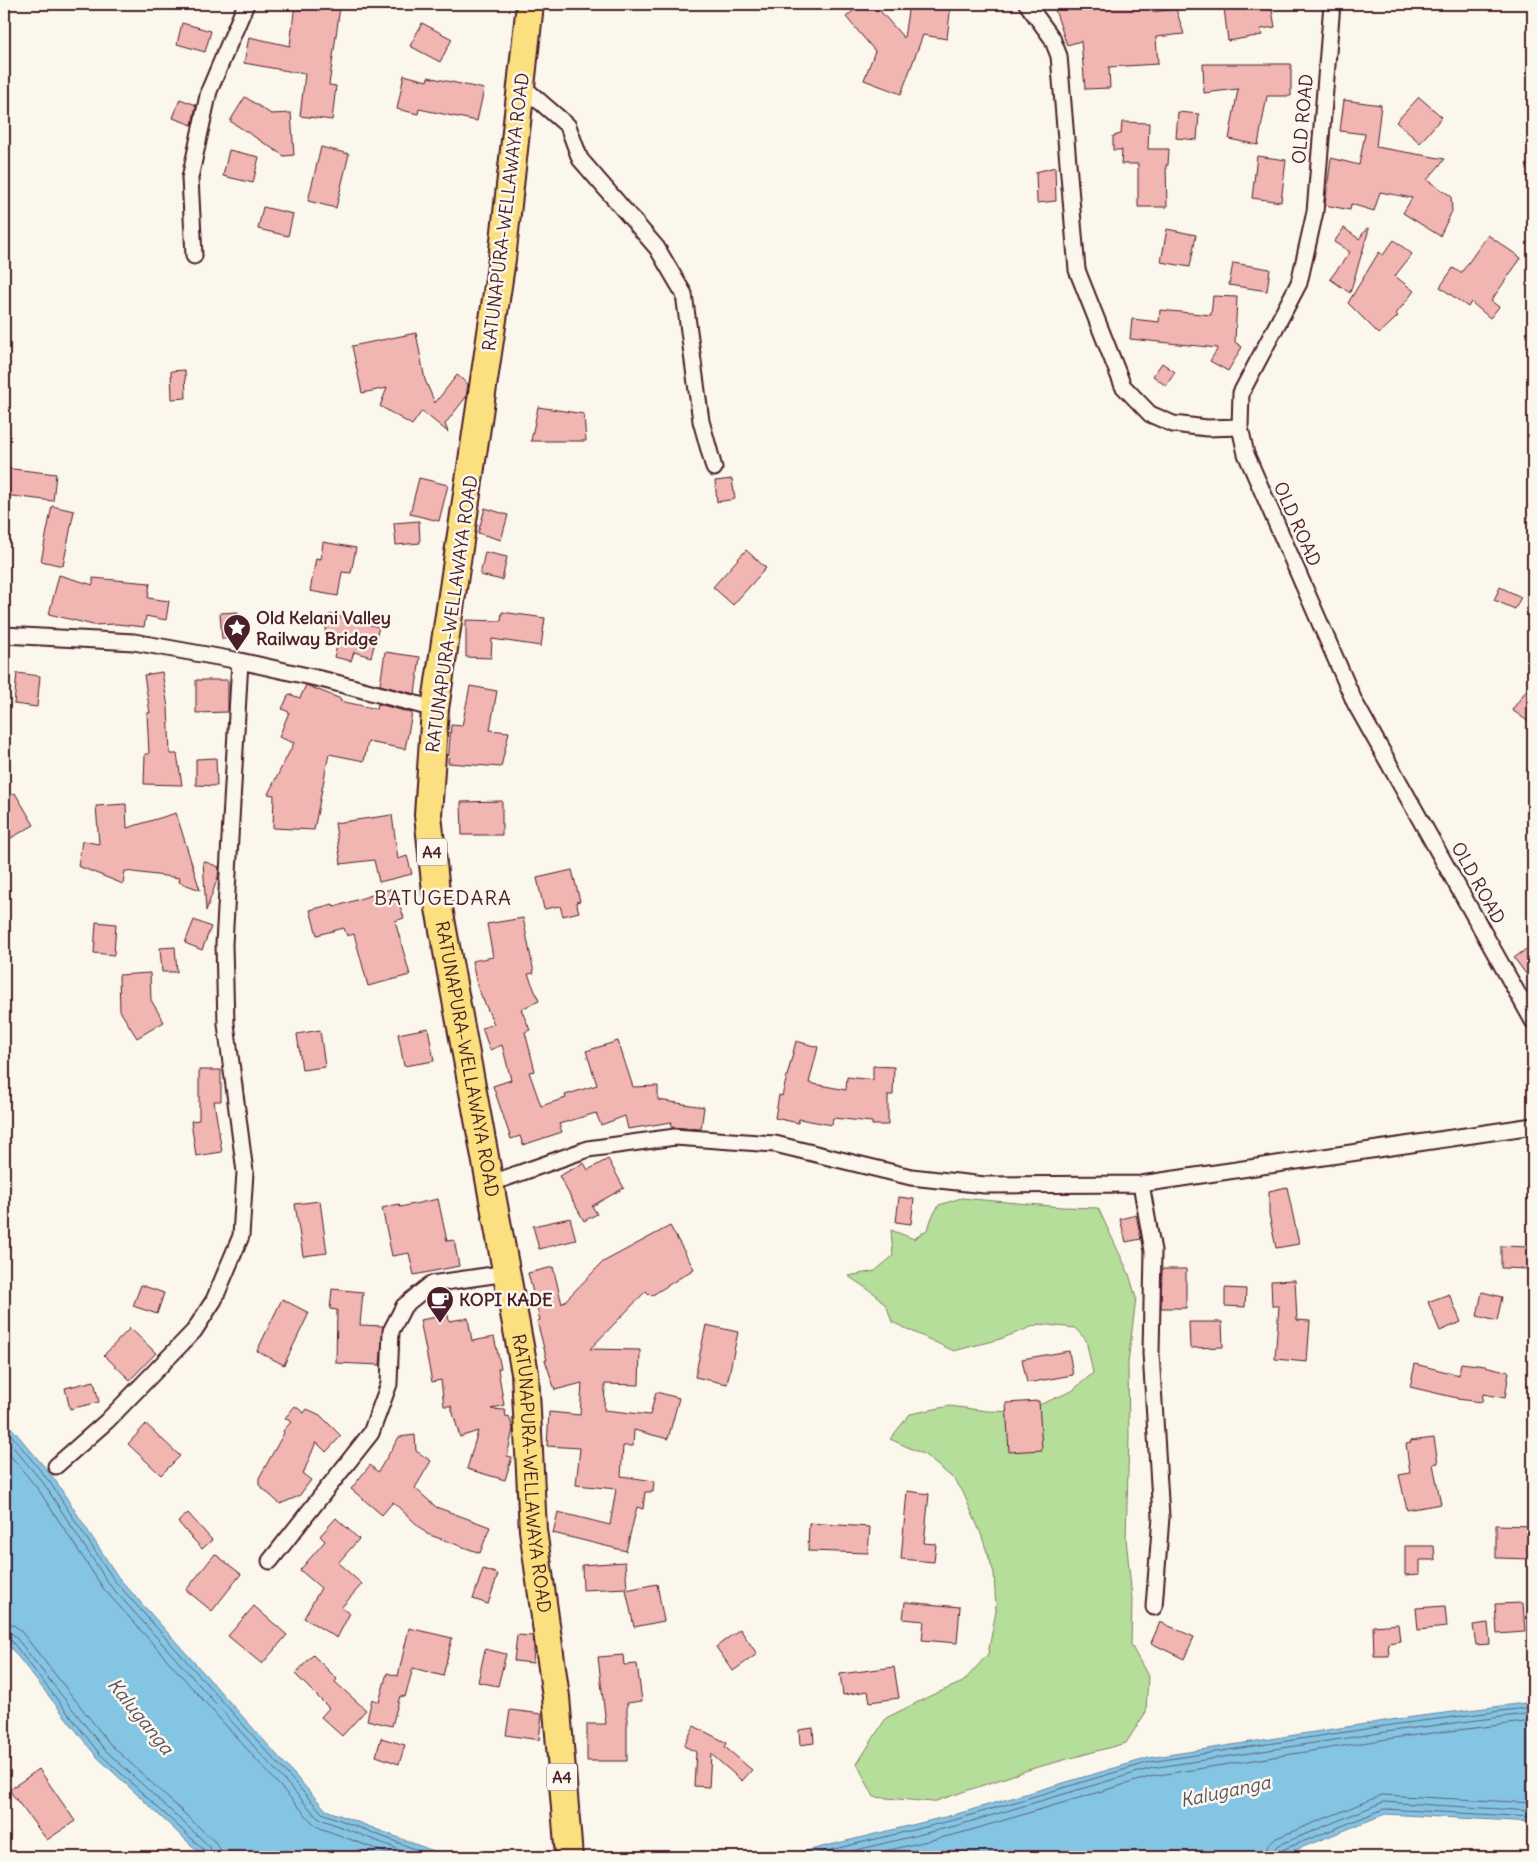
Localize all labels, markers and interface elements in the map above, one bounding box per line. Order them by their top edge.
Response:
street label: RATUNAPURA-WELLAWAYA ROAD [477,71,534,352]
street label: OLD ROAD [1287,73,1318,165]
street label: RATUNAPURA-WELLAWAYA ROAD [421,474,482,754]
street label: OLD ROAD [1269,478,1326,570]
place label: Old Kelani Valley Railway Bridge [256,606,391,650]
place icon: Old Kelani Valley Railway Bridge [222,613,252,652]
street label: OLD ROAD [1446,838,1510,928]
road number: A4 [417,839,447,866]
district label: BATUGEDARA [374,885,512,910]
street label: RATUNAPURA-WELLAWAYA ROAD [431,919,504,1199]
cafe icon: KOPI KADE [425,1285,455,1324]
place label: KOPI KADE [459,1288,553,1311]
street label: RATUNAPURA-WELLAWAYA ROAD [507,1332,556,1614]
water label: Kaluganga [103,1673,180,1760]
road number: A4 [547,1764,577,1790]
water label: Kaluganga [1178,1769,1273,1812]

